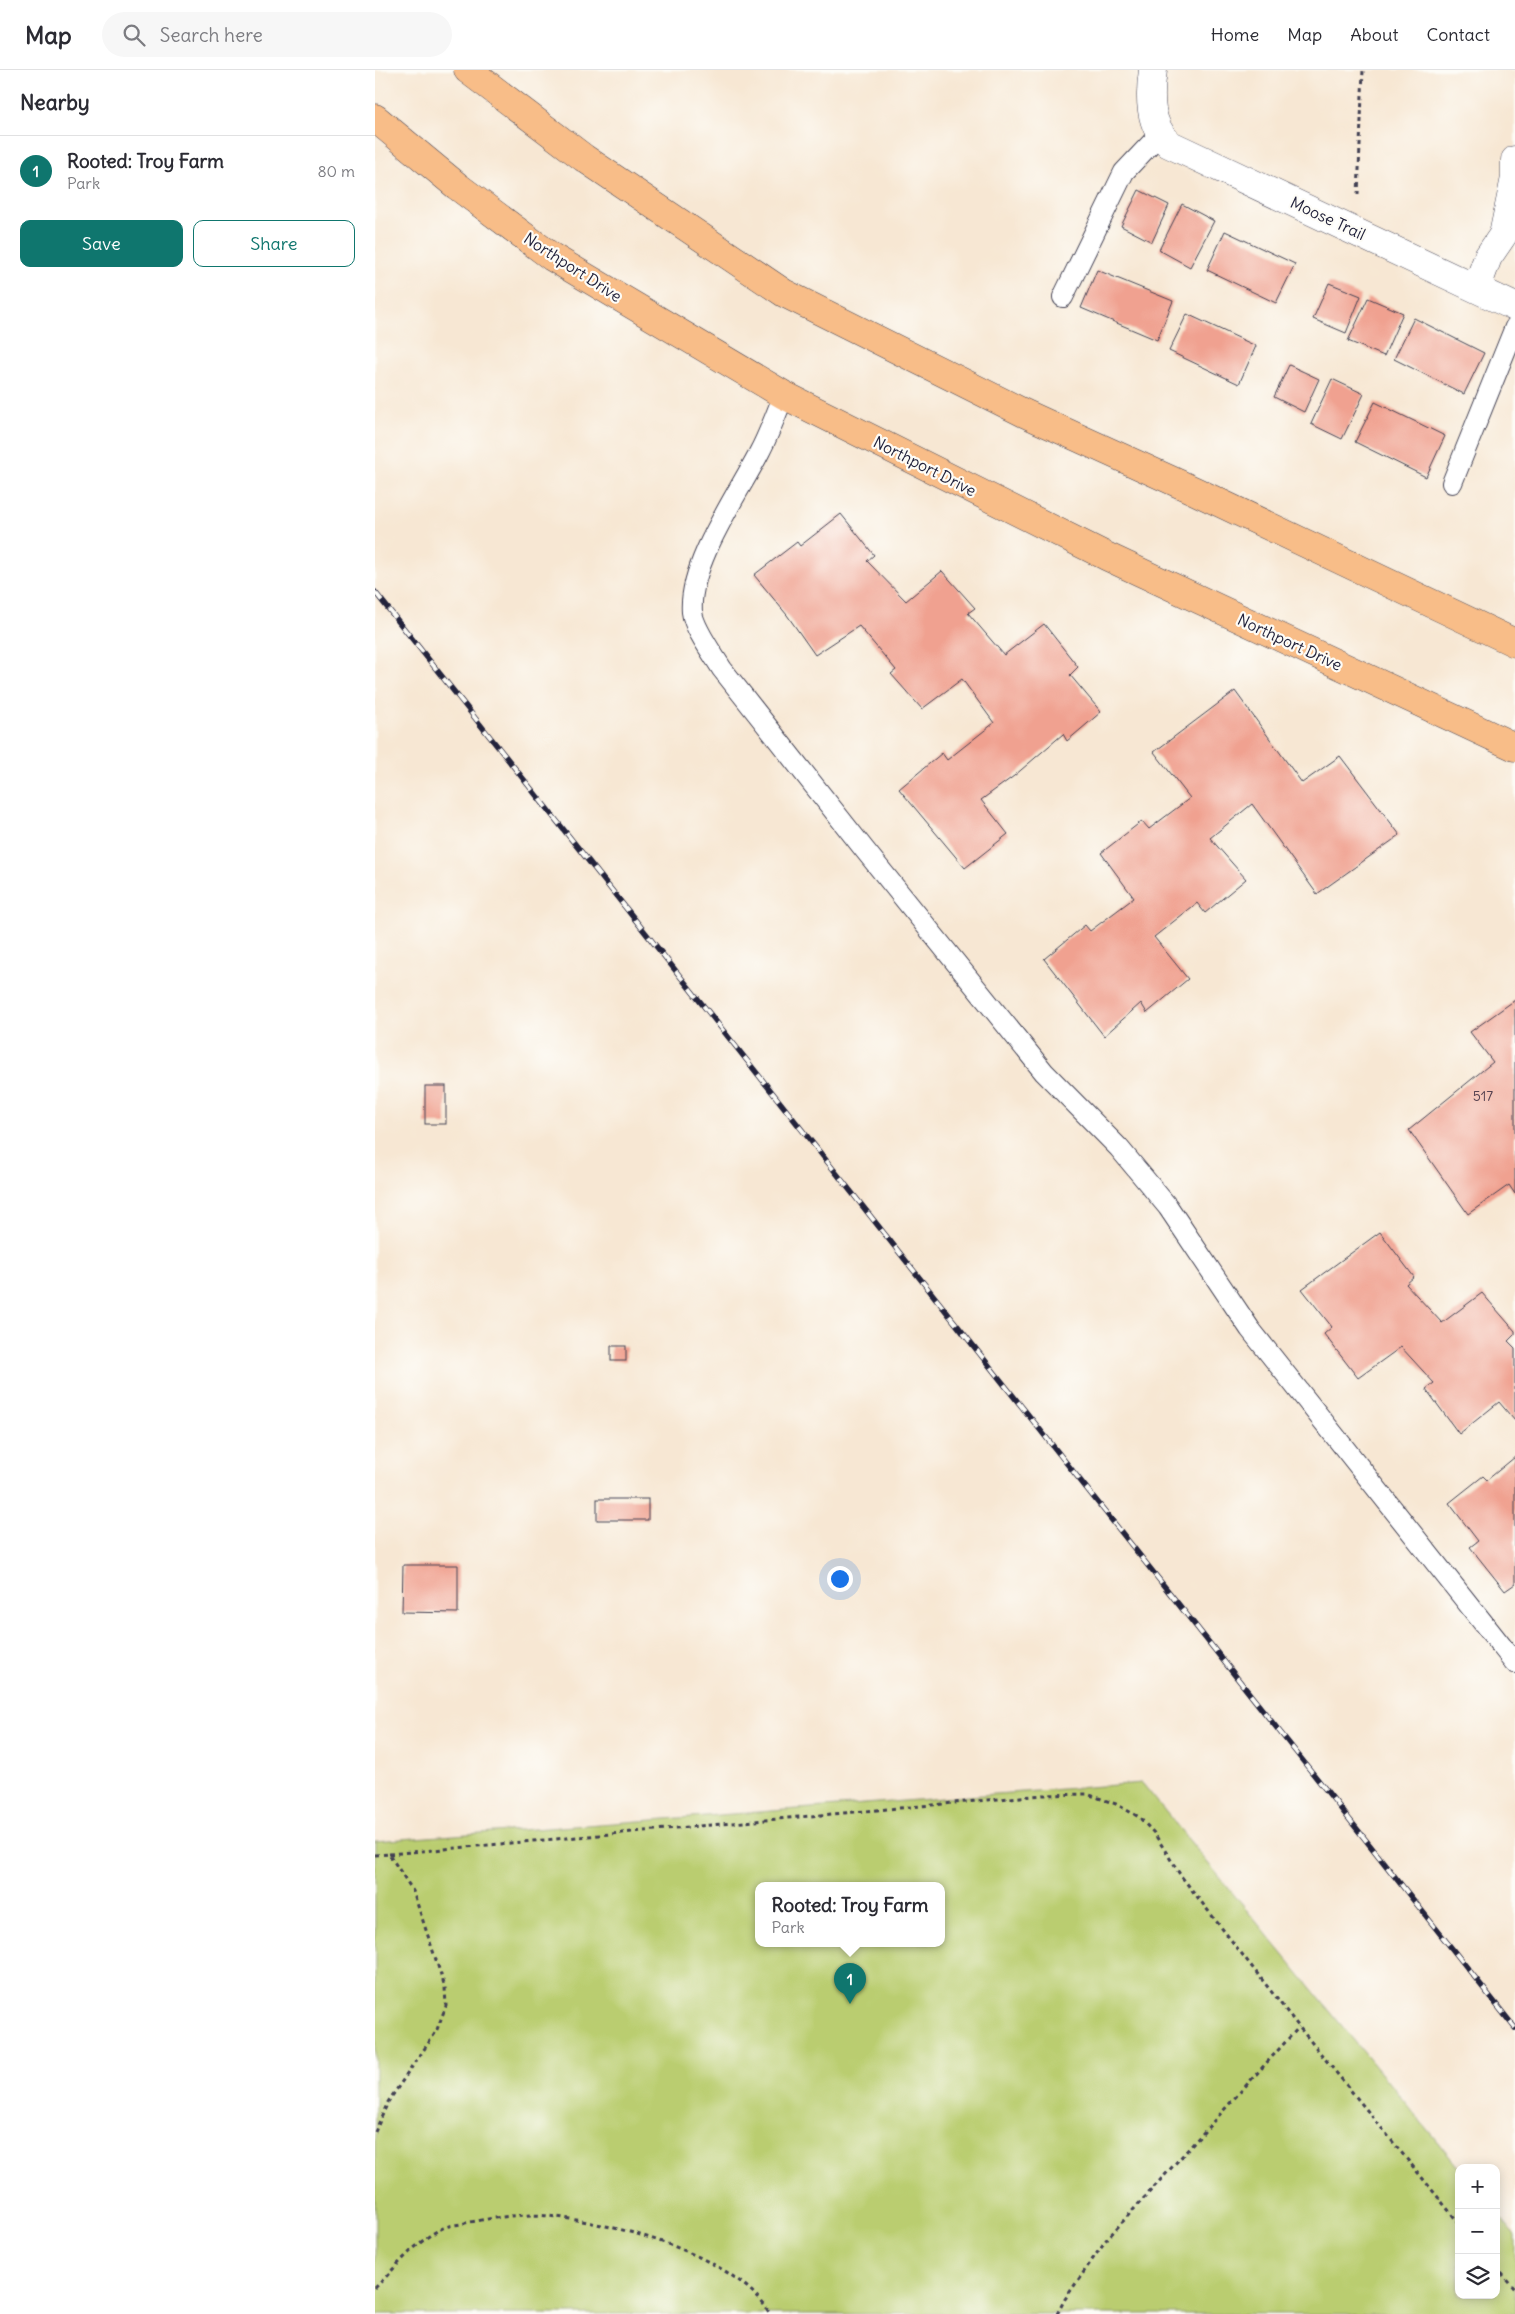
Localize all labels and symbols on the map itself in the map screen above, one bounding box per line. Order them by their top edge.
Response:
street label: Moose Trail [1287,192,1369,244]
street label: Northport Drive [520,228,626,306]
street label: Northport Drive [870,431,980,501]
street label: Northport Drive [1235,609,1345,675]
house number: 517 [1473,1087,1493,1105]
your location [827,1566,853,1592]
pin: 1 [834,1963,866,2004]

